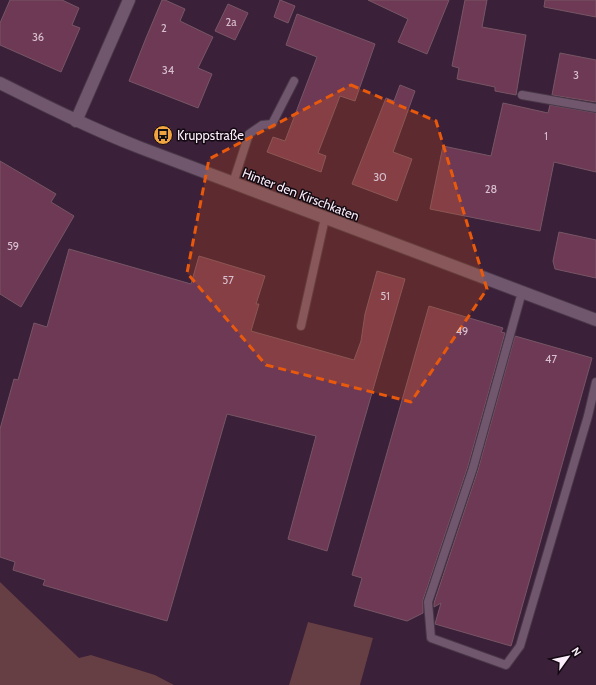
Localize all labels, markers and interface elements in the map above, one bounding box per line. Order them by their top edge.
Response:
house number: 2a [225,15,237,29]
house number: 2 [161,21,167,35]
house number: 36 [32,30,44,44]
house number: 34 [162,63,175,77]
house number: 3 [573,68,579,82]
bus stop icon: Kruppstraße [152,124,174,146]
place label: Kruppstraße [177,127,244,143]
house number: 1 [544,129,548,143]
street label: Hinter den Kirschkaten [240,164,362,224]
house number: 30 [373,170,387,184]
house number: 28 [485,182,497,196]
house number: 59 [7,239,19,253]
house number: 57 [222,273,234,287]
house number: 51 [380,289,390,303]
house number: 49 [456,324,468,338]
house number: 47 [545,352,557,366]
north arrow [548,637,588,677]
text: N [568,644,584,659]

